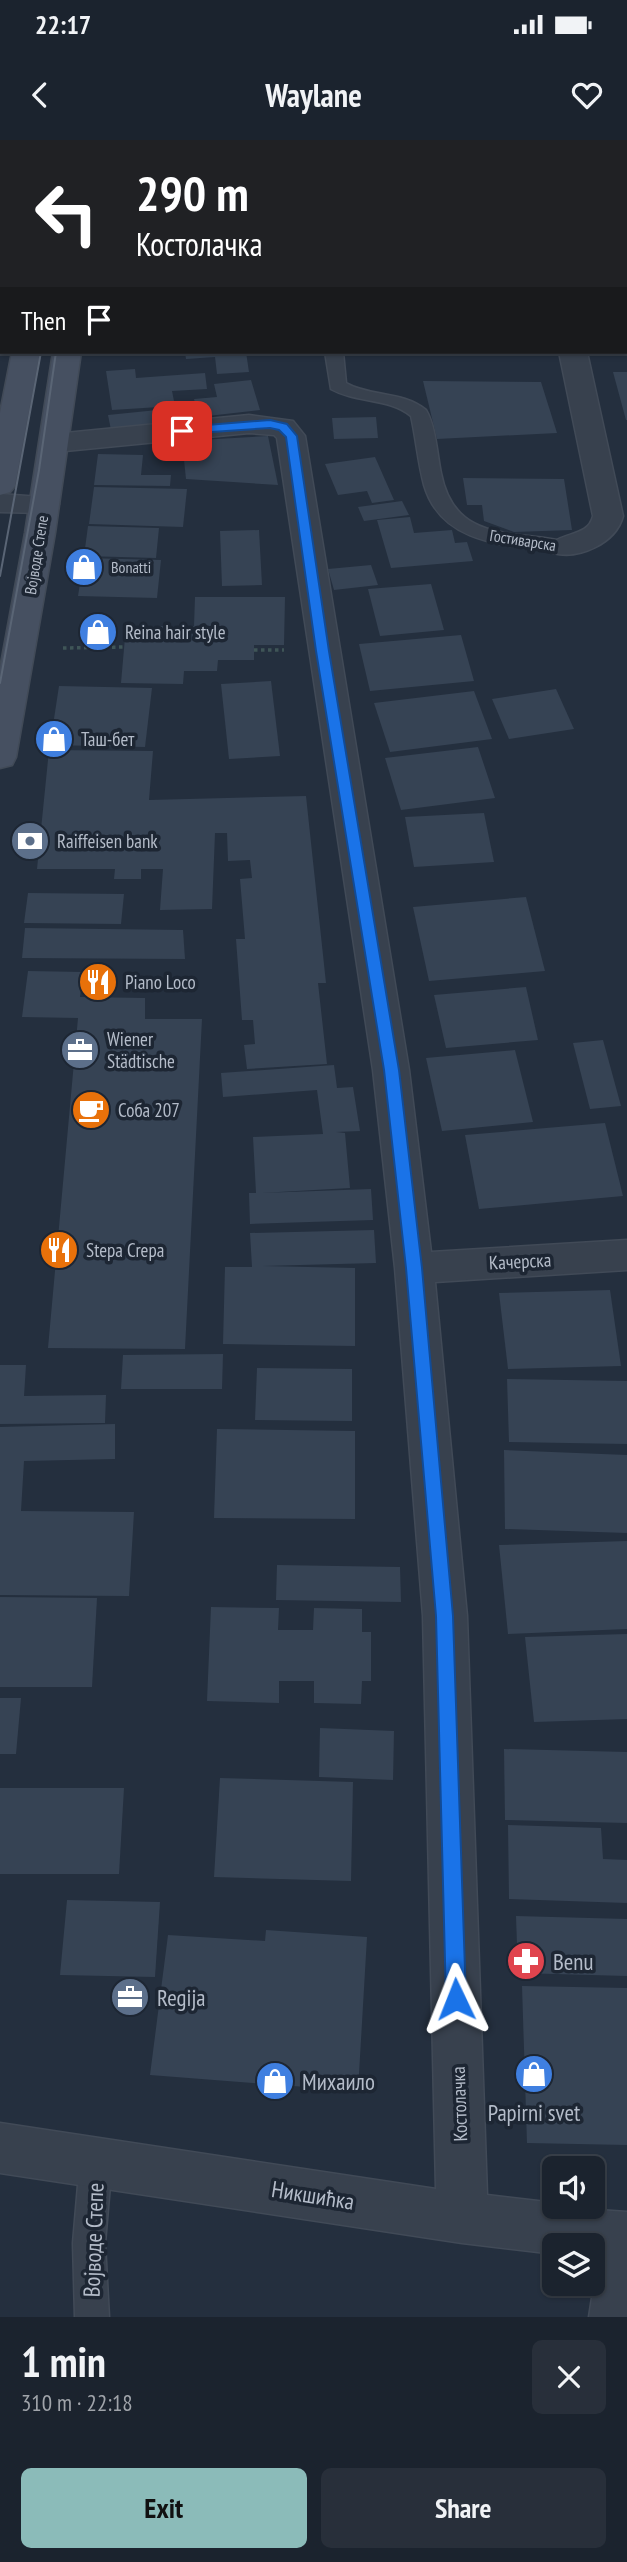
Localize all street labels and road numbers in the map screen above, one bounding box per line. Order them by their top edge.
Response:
street label: Војводе Степе [20,514,52,596]
street label: Гостиварска [488,525,558,555]
street label: Качерска [488,1247,552,1275]
street label: Костолачка [446,2066,472,2142]
street label: Никшићка [270,2174,356,2216]
street label: Војводе Степе [77,2182,109,2298]

